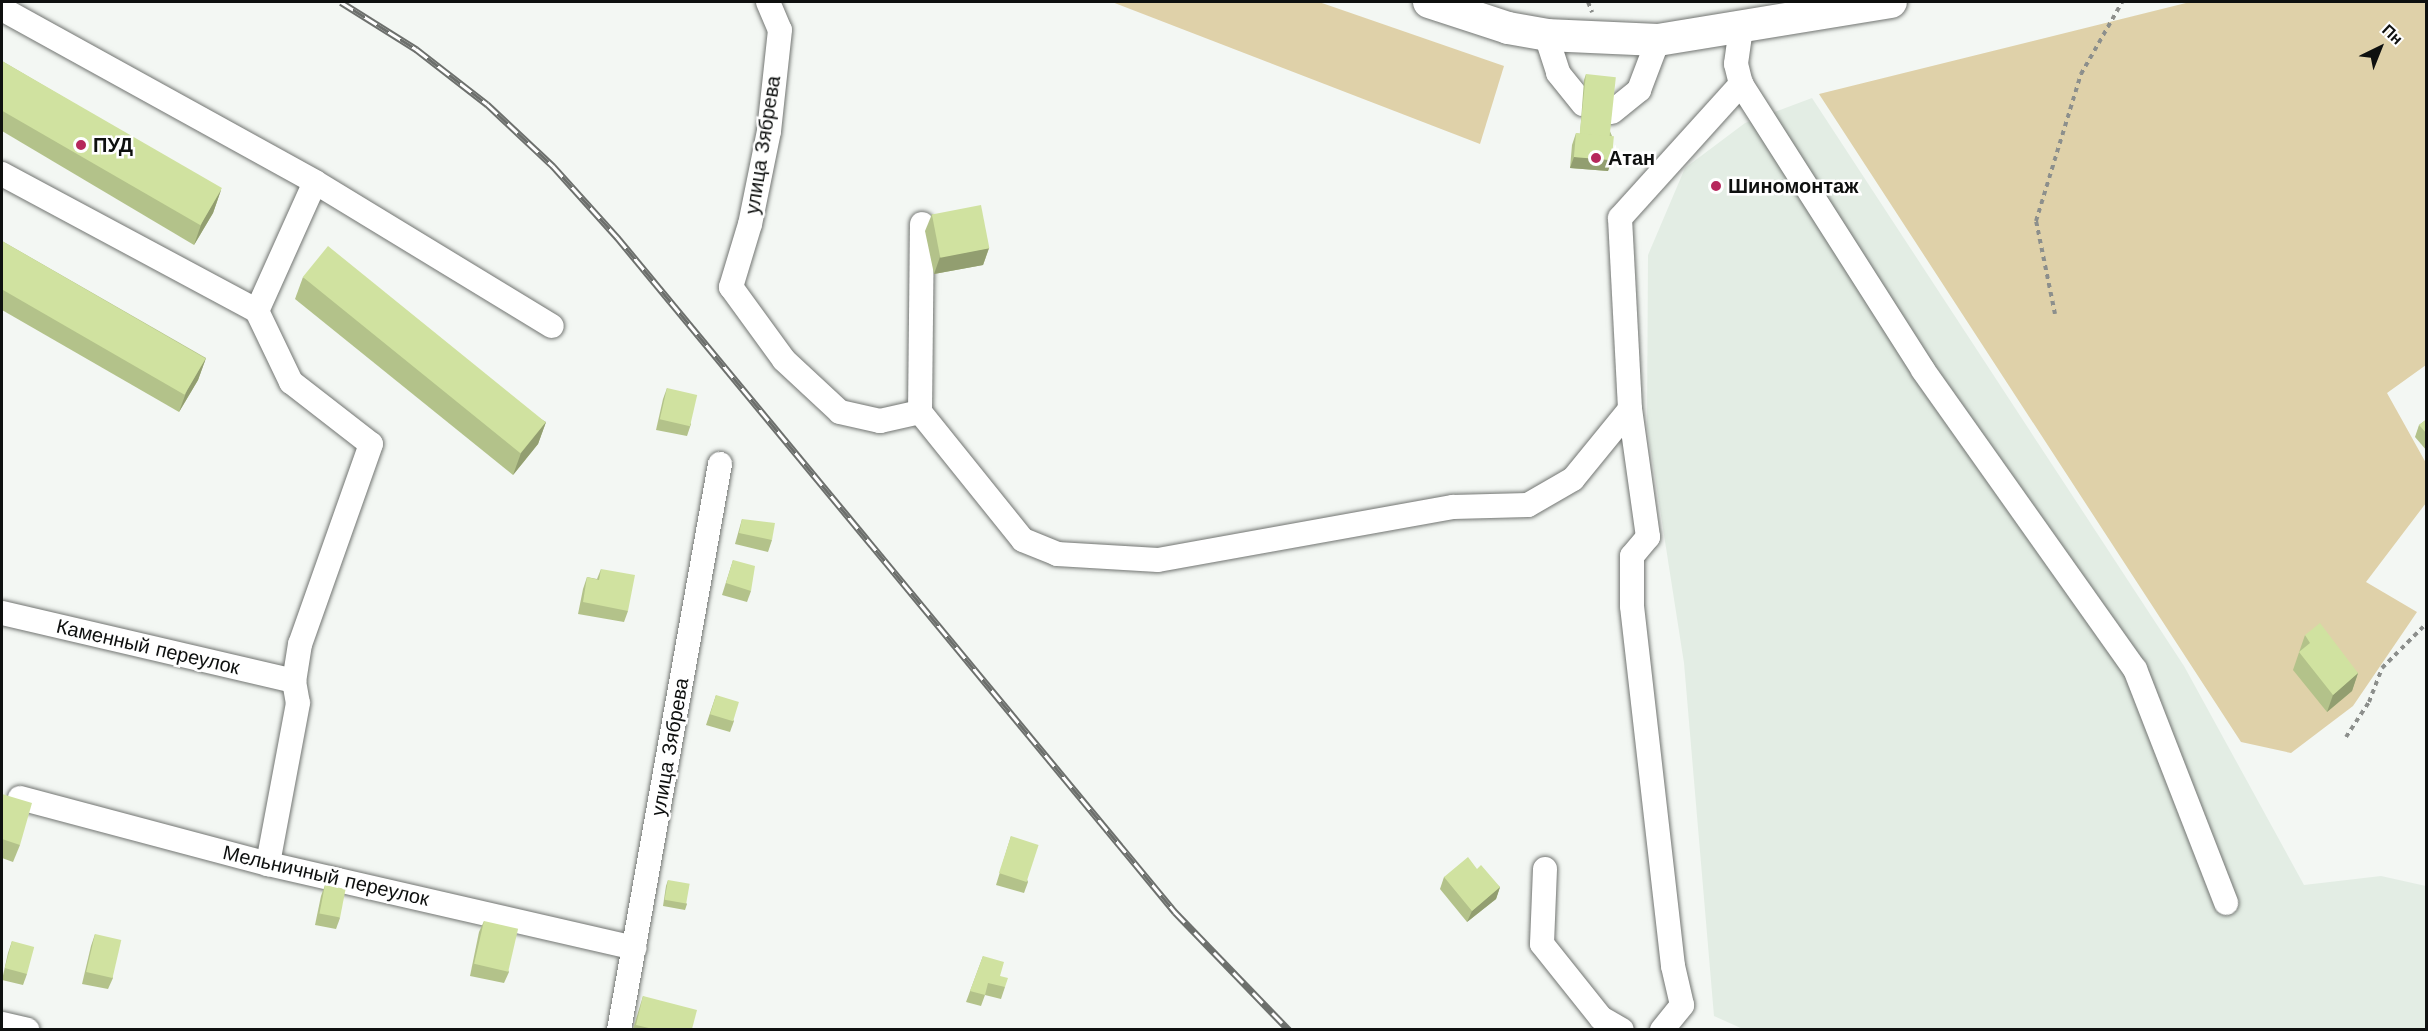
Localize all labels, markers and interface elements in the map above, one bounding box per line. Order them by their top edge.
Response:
north arrow [2350,18,2410,78]
text: Пн [2378,20,2407,49]
street label: улица Зябрева [740,74,786,216]
place label: ПУД [93,133,133,157]
marker: ПУД [74,138,88,152]
place label: Атан [1608,146,1655,170]
marker: Атан [1589,151,1603,165]
place label: Шиномонтаж [1728,174,1858,198]
marker: Шиномонтаж [1709,179,1723,193]
street label: Каменный переулок [54,614,242,680]
street label: улица Зябрева [646,676,694,818]
street label: Мельничный переулок [221,841,431,911]

